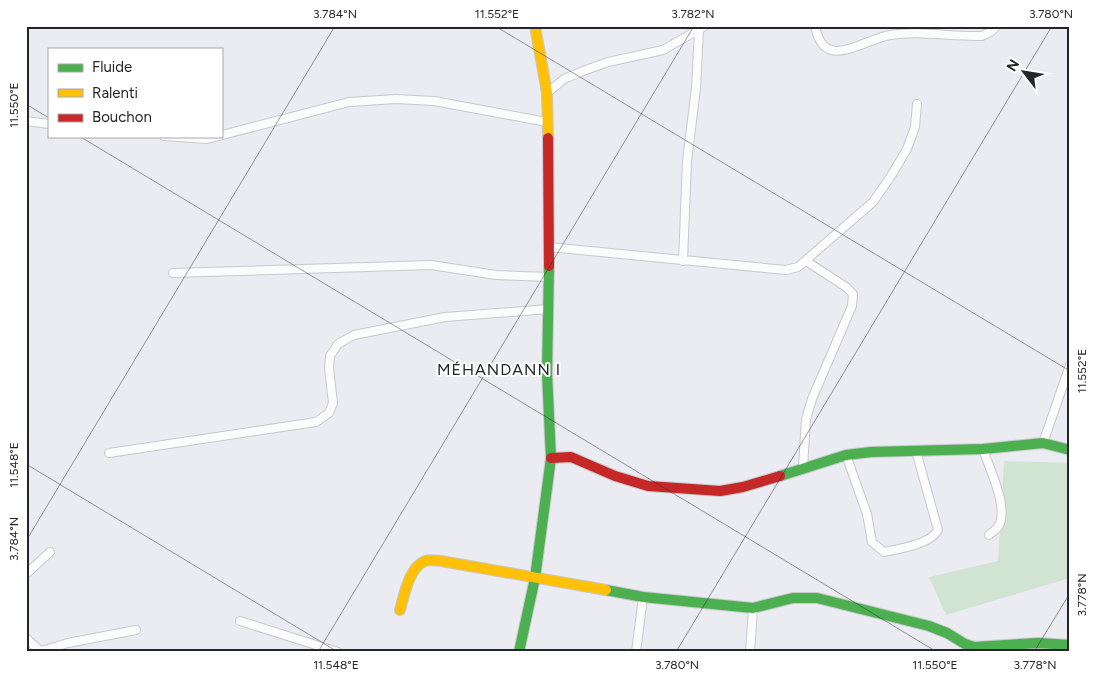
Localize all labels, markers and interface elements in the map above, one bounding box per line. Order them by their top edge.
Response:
text: 3.784°N [313,7,357,21]
text: 11.552°E [475,7,519,21]
text: 3.782°N [671,7,715,21]
text: 3.780°N [1029,7,1073,21]
legend [48,48,222,138]
north arrow [998,48,1048,98]
text: N [1003,57,1023,75]
text: Fluide [92,58,132,76]
text: 11.550°E [7,82,21,128]
text: Ralenti [92,84,138,102]
text: Bouchon [92,108,152,126]
text: 11.552°E [1075,349,1089,393]
district label: MÉHANDANN I [437,360,561,379]
text: 11.548°E [7,442,21,488]
text: 3.784°N [7,517,21,561]
text: 3.778°N [1075,574,1089,617]
text: 11.548°E [313,658,359,672]
text: 3.780°N [655,658,699,672]
text: 11.550°E [912,658,958,672]
text: 3.778°N [1014,658,1057,672]

